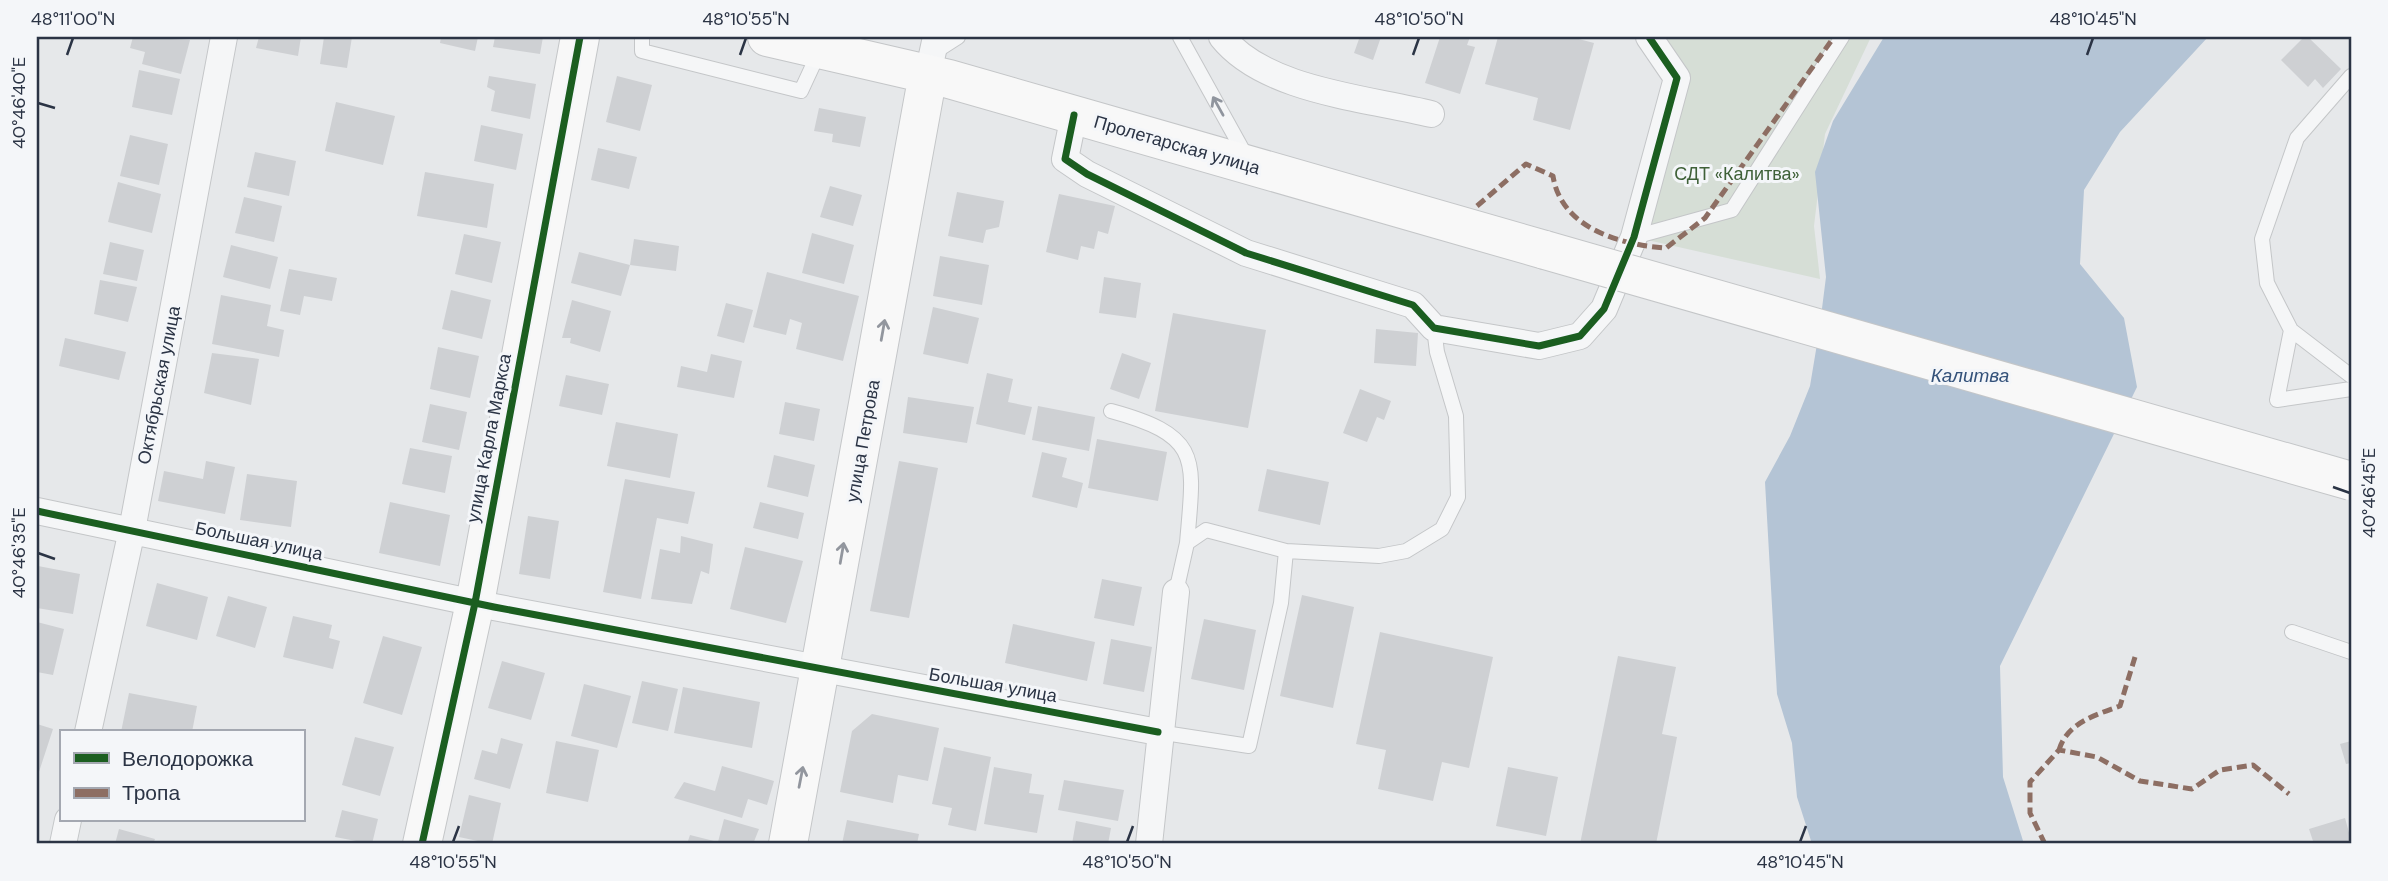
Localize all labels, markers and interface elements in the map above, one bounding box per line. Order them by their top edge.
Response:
text: 48°11'00"N [31,7,115,31]
text: 48°10'55"N [702,7,790,31]
text: 48°10'50"N [1374,7,1464,31]
text: 48°10'45"N [2049,7,2137,31]
text: 40°46'40"E [7,57,31,149]
one-way arrow [1211,96,1225,116]
street label: Пролетарская улица [1091,110,1264,180]
park label: СДТ «Калитва» [1674,162,1800,186]
street label: Октябрьская улица [132,303,186,466]
one-way arrow [877,319,890,342]
street label: улица Карла Маркса [461,350,517,525]
water label: Калитва [1931,363,2009,388]
street label: улица Петрова [840,377,886,504]
text: 40°46'45"E [2357,448,2381,538]
text: 40°46'35"E [7,507,31,599]
street label: Большая улица [193,516,326,566]
one-way arrow [836,543,849,565]
street label: Большая улица [927,662,1060,708]
legend [60,730,304,822]
text: Велодорожка [122,745,253,773]
one-way arrow [795,766,808,789]
text: Тропа [122,779,180,807]
text: 48°10'55"N [409,850,497,874]
text: 48°10'50"N [1082,850,1172,874]
text: 48°10'45"N [1756,850,1844,874]

